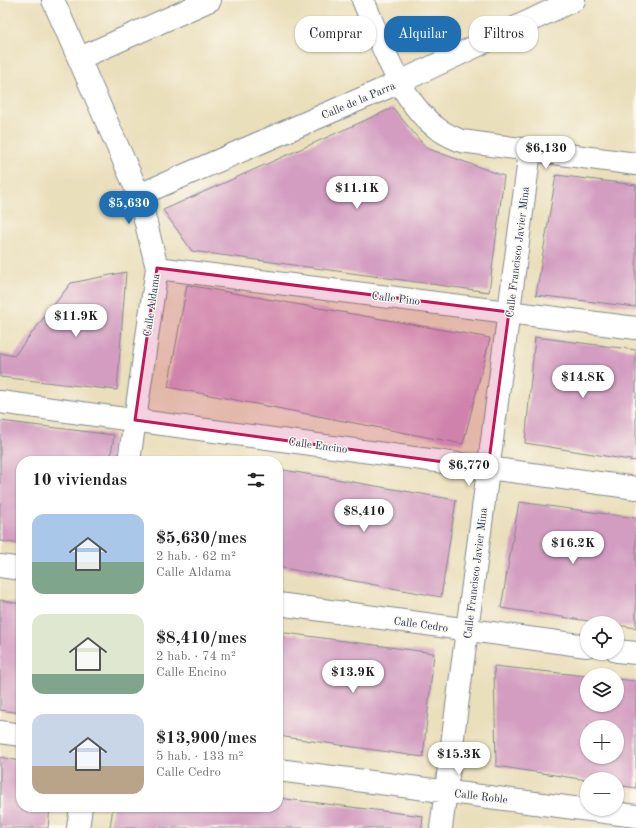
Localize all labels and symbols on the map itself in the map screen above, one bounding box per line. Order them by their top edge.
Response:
street label: Calle de la Parra [320,81,398,122]
pin: $6,130 [513,136,579,170]
pin: $11.1K [324,176,390,210]
street label: Calle Francisco Javier Mina [505,185,532,318]
pin: $5,630 [96,191,162,225]
street label: Calle Aldama [143,272,162,337]
street label: Calle Pino [371,291,421,308]
pin: $11.9K [43,304,109,338]
pin: $14.8K [550,365,616,399]
street label: Calle Encino [288,437,348,456]
pin: $6,770 [436,453,502,487]
pin: $8,410 [331,499,397,533]
street label: Calle Francisco Javier Mina [463,506,490,639]
pin: $16.2K [540,531,606,565]
street label: Calle Cedro [393,616,449,635]
pin: $13.9K [320,660,386,694]
pin: $15.3K [426,742,492,776]
street label: Calle Roble [453,789,508,806]

